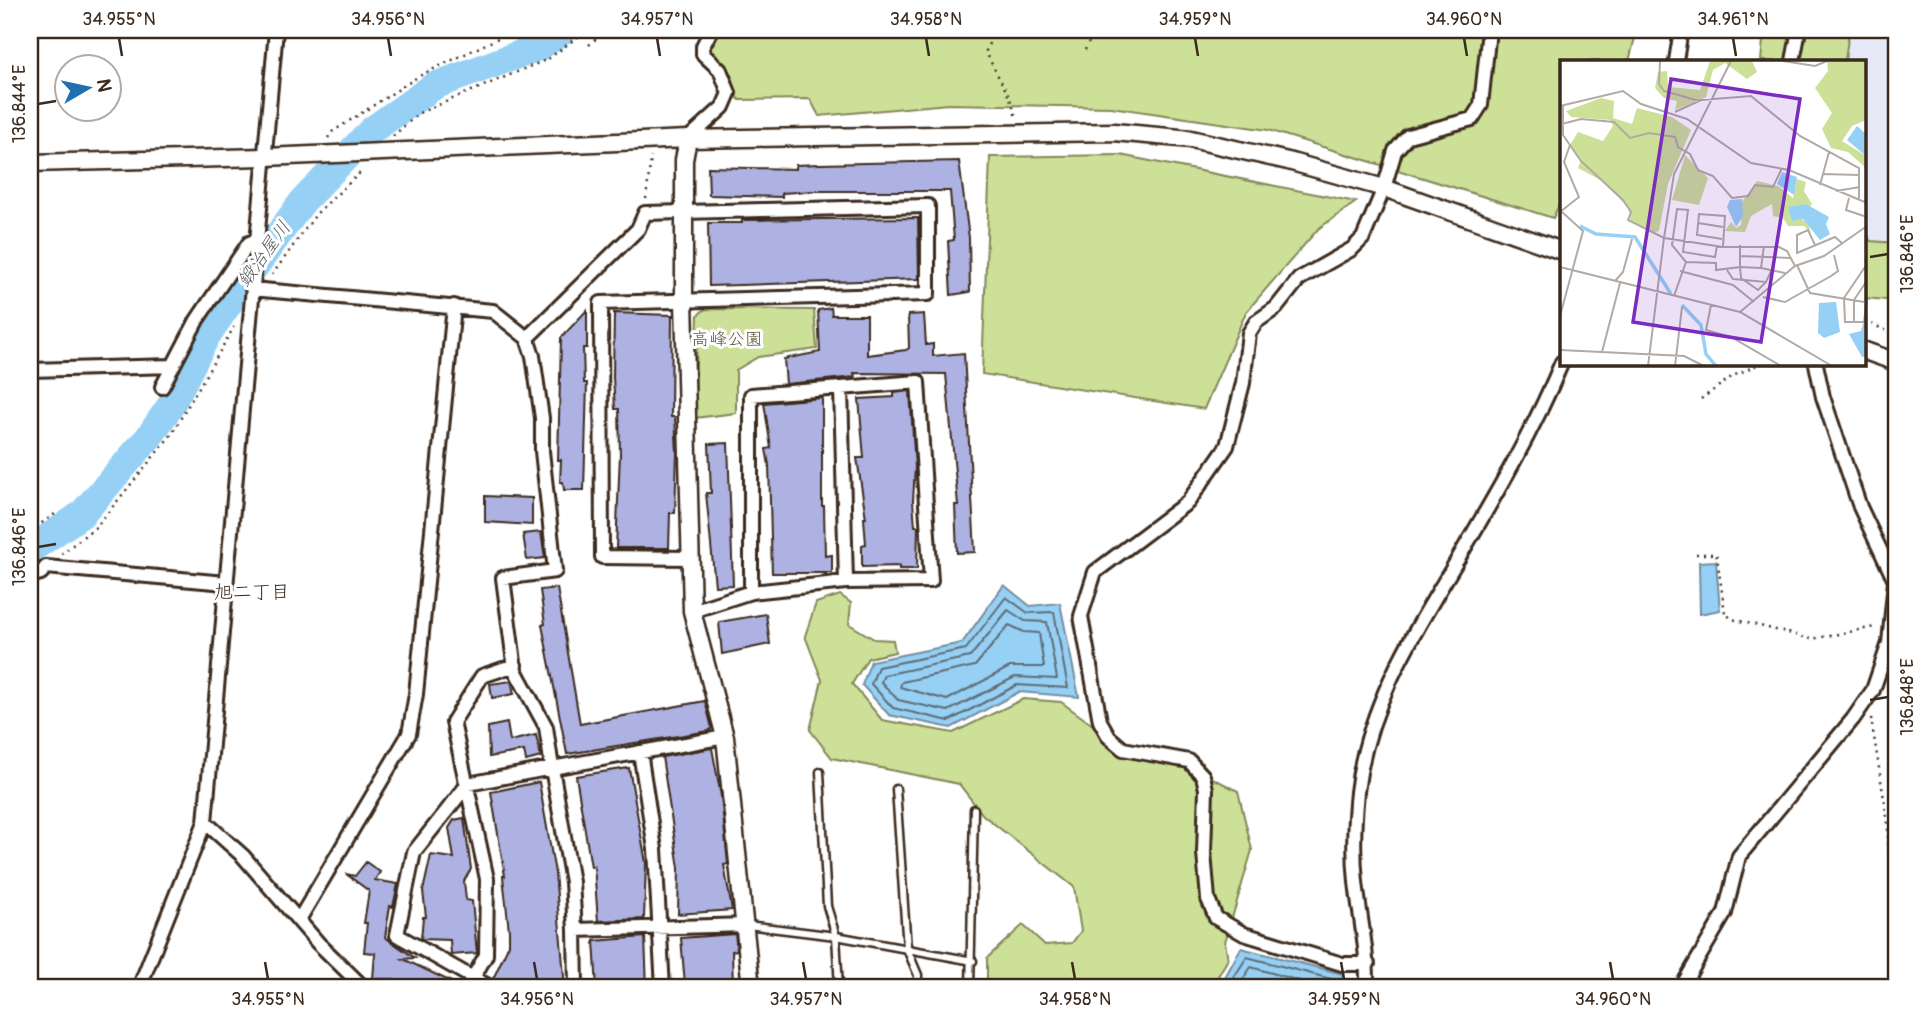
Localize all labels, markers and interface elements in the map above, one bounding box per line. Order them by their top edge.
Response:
text: 34.955°N [82,8,156,31]
text: 34.956°N [351,8,425,31]
text: 34.957°N [620,8,694,31]
text: 34.958°N [890,8,962,31]
text: 34.959°N [1159,8,1231,31]
text: 34.960°N [1426,8,1502,31]
text: 34.961°N [1697,8,1769,31]
north arrow [52,52,122,122]
inset map [1560,60,1867,366]
text: 136.844°E [8,65,31,143]
text: N [91,77,117,94]
text: 136.846°E [1896,215,1919,293]
water label: 鍛治屋川 [232,216,296,292]
park label: 高峰公園 [691,328,763,351]
text: 136.846°E [8,508,31,586]
district label: 旭二丁目 [214,580,290,604]
text: 136.848°E [1896,658,1919,736]
text: 34.955°N [231,988,305,1011]
text: 34.956°N [500,988,574,1011]
text: 34.957°N [769,988,843,1011]
text: 34.958°N [1039,988,1111,1011]
text: 34.959°N [1308,988,1380,1011]
text: 34.960°N [1575,988,1651,1011]

